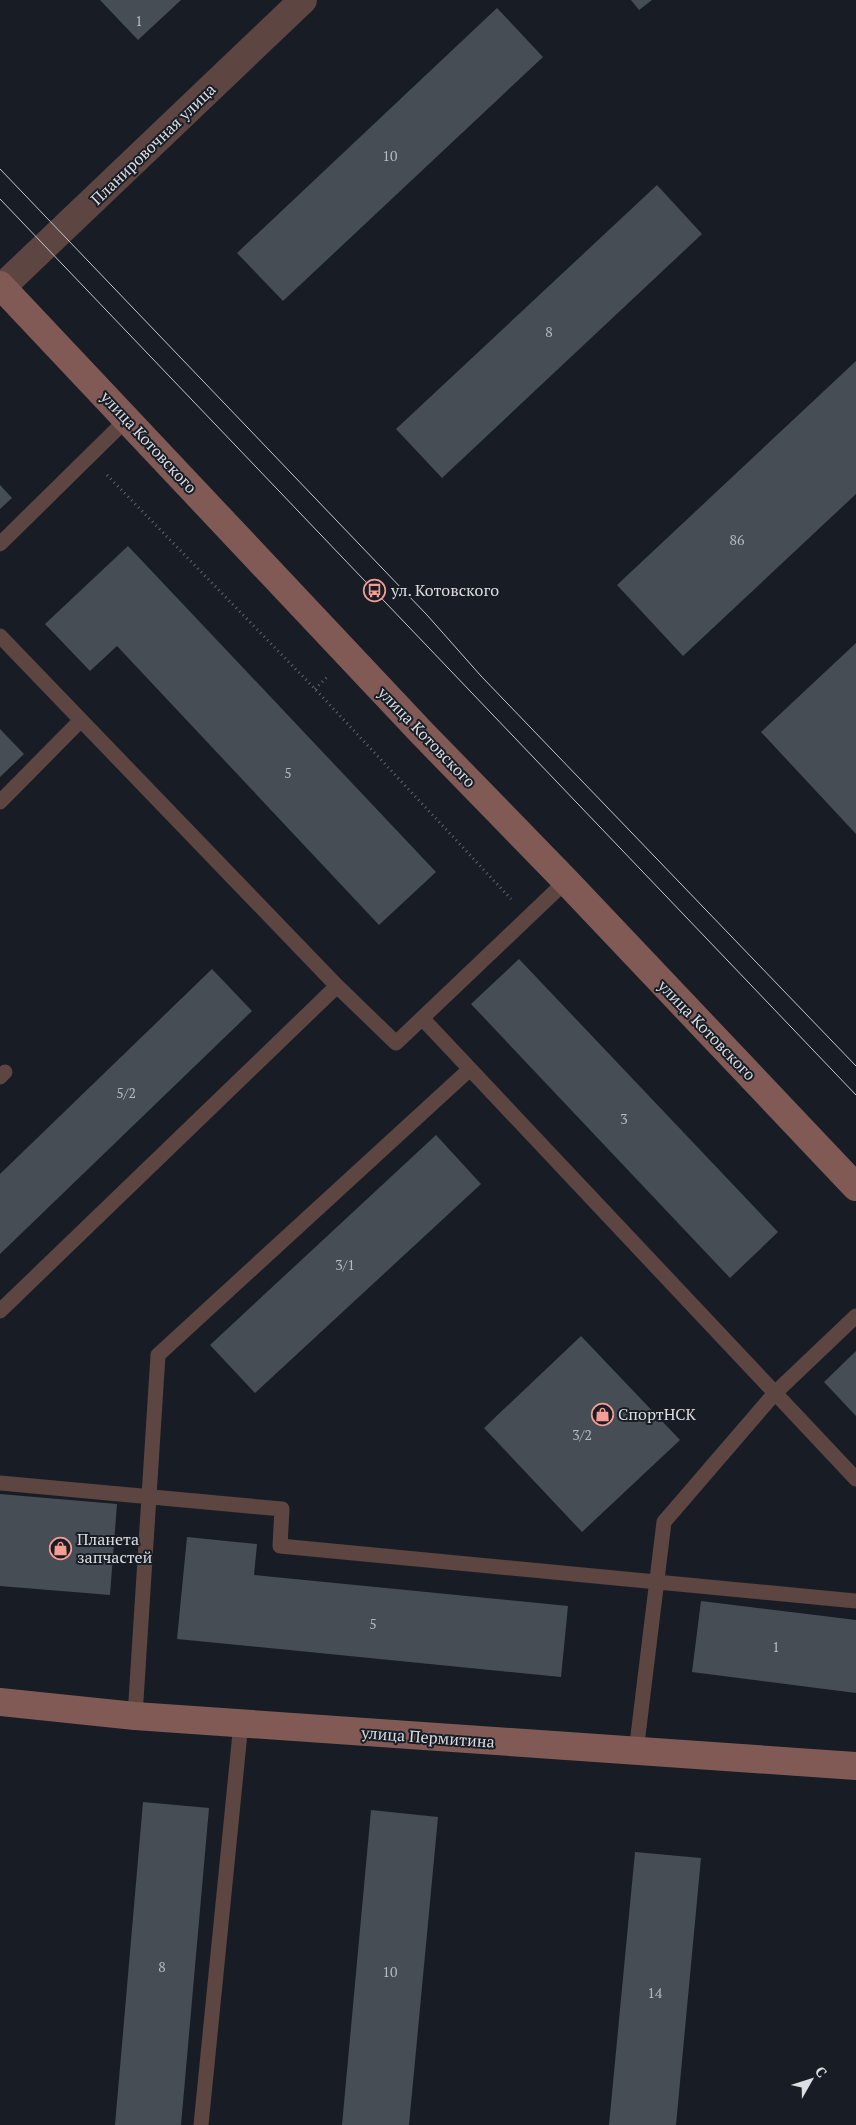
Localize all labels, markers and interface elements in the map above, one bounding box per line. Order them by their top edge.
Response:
house number: 1 [135,11,143,30]
street label: Планировочная улица [86,78,220,210]
house number: 10 [383,146,397,165]
house number: 8 [545,322,553,341]
street label: улица Котовского [95,385,202,498]
house number: 86 [730,530,745,549]
bus stop icon: ул. Котовского [363,578,387,602]
place label: ул. Котовского [390,579,499,601]
street label: улица Котовского [373,681,481,792]
house number: 5 [284,763,292,782]
street label: улица Котовского [653,974,761,1085]
house number: 5/2 [116,1083,136,1102]
house number: 3 [620,1109,628,1128]
house number: 3/1 [335,1255,355,1274]
shop icon: СпортНСК [590,1402,614,1426]
place label: СпортНСК [618,1403,697,1425]
house number: 3/2 [572,1425,592,1444]
place label: Планета запчастей [77,1528,153,1568]
shop icon: Планета запчастей [49,1536,73,1560]
house number: 5 [369,1614,377,1633]
house number: 1 [772,1637,780,1656]
street label: улица Пермитина [360,1721,495,1753]
house number: 8 [158,1957,166,1976]
house number: 10 [383,1962,397,1981]
house number: 14 [648,1983,663,2002]
north arrow [786,2055,836,2105]
text: С [811,2062,832,2081]

